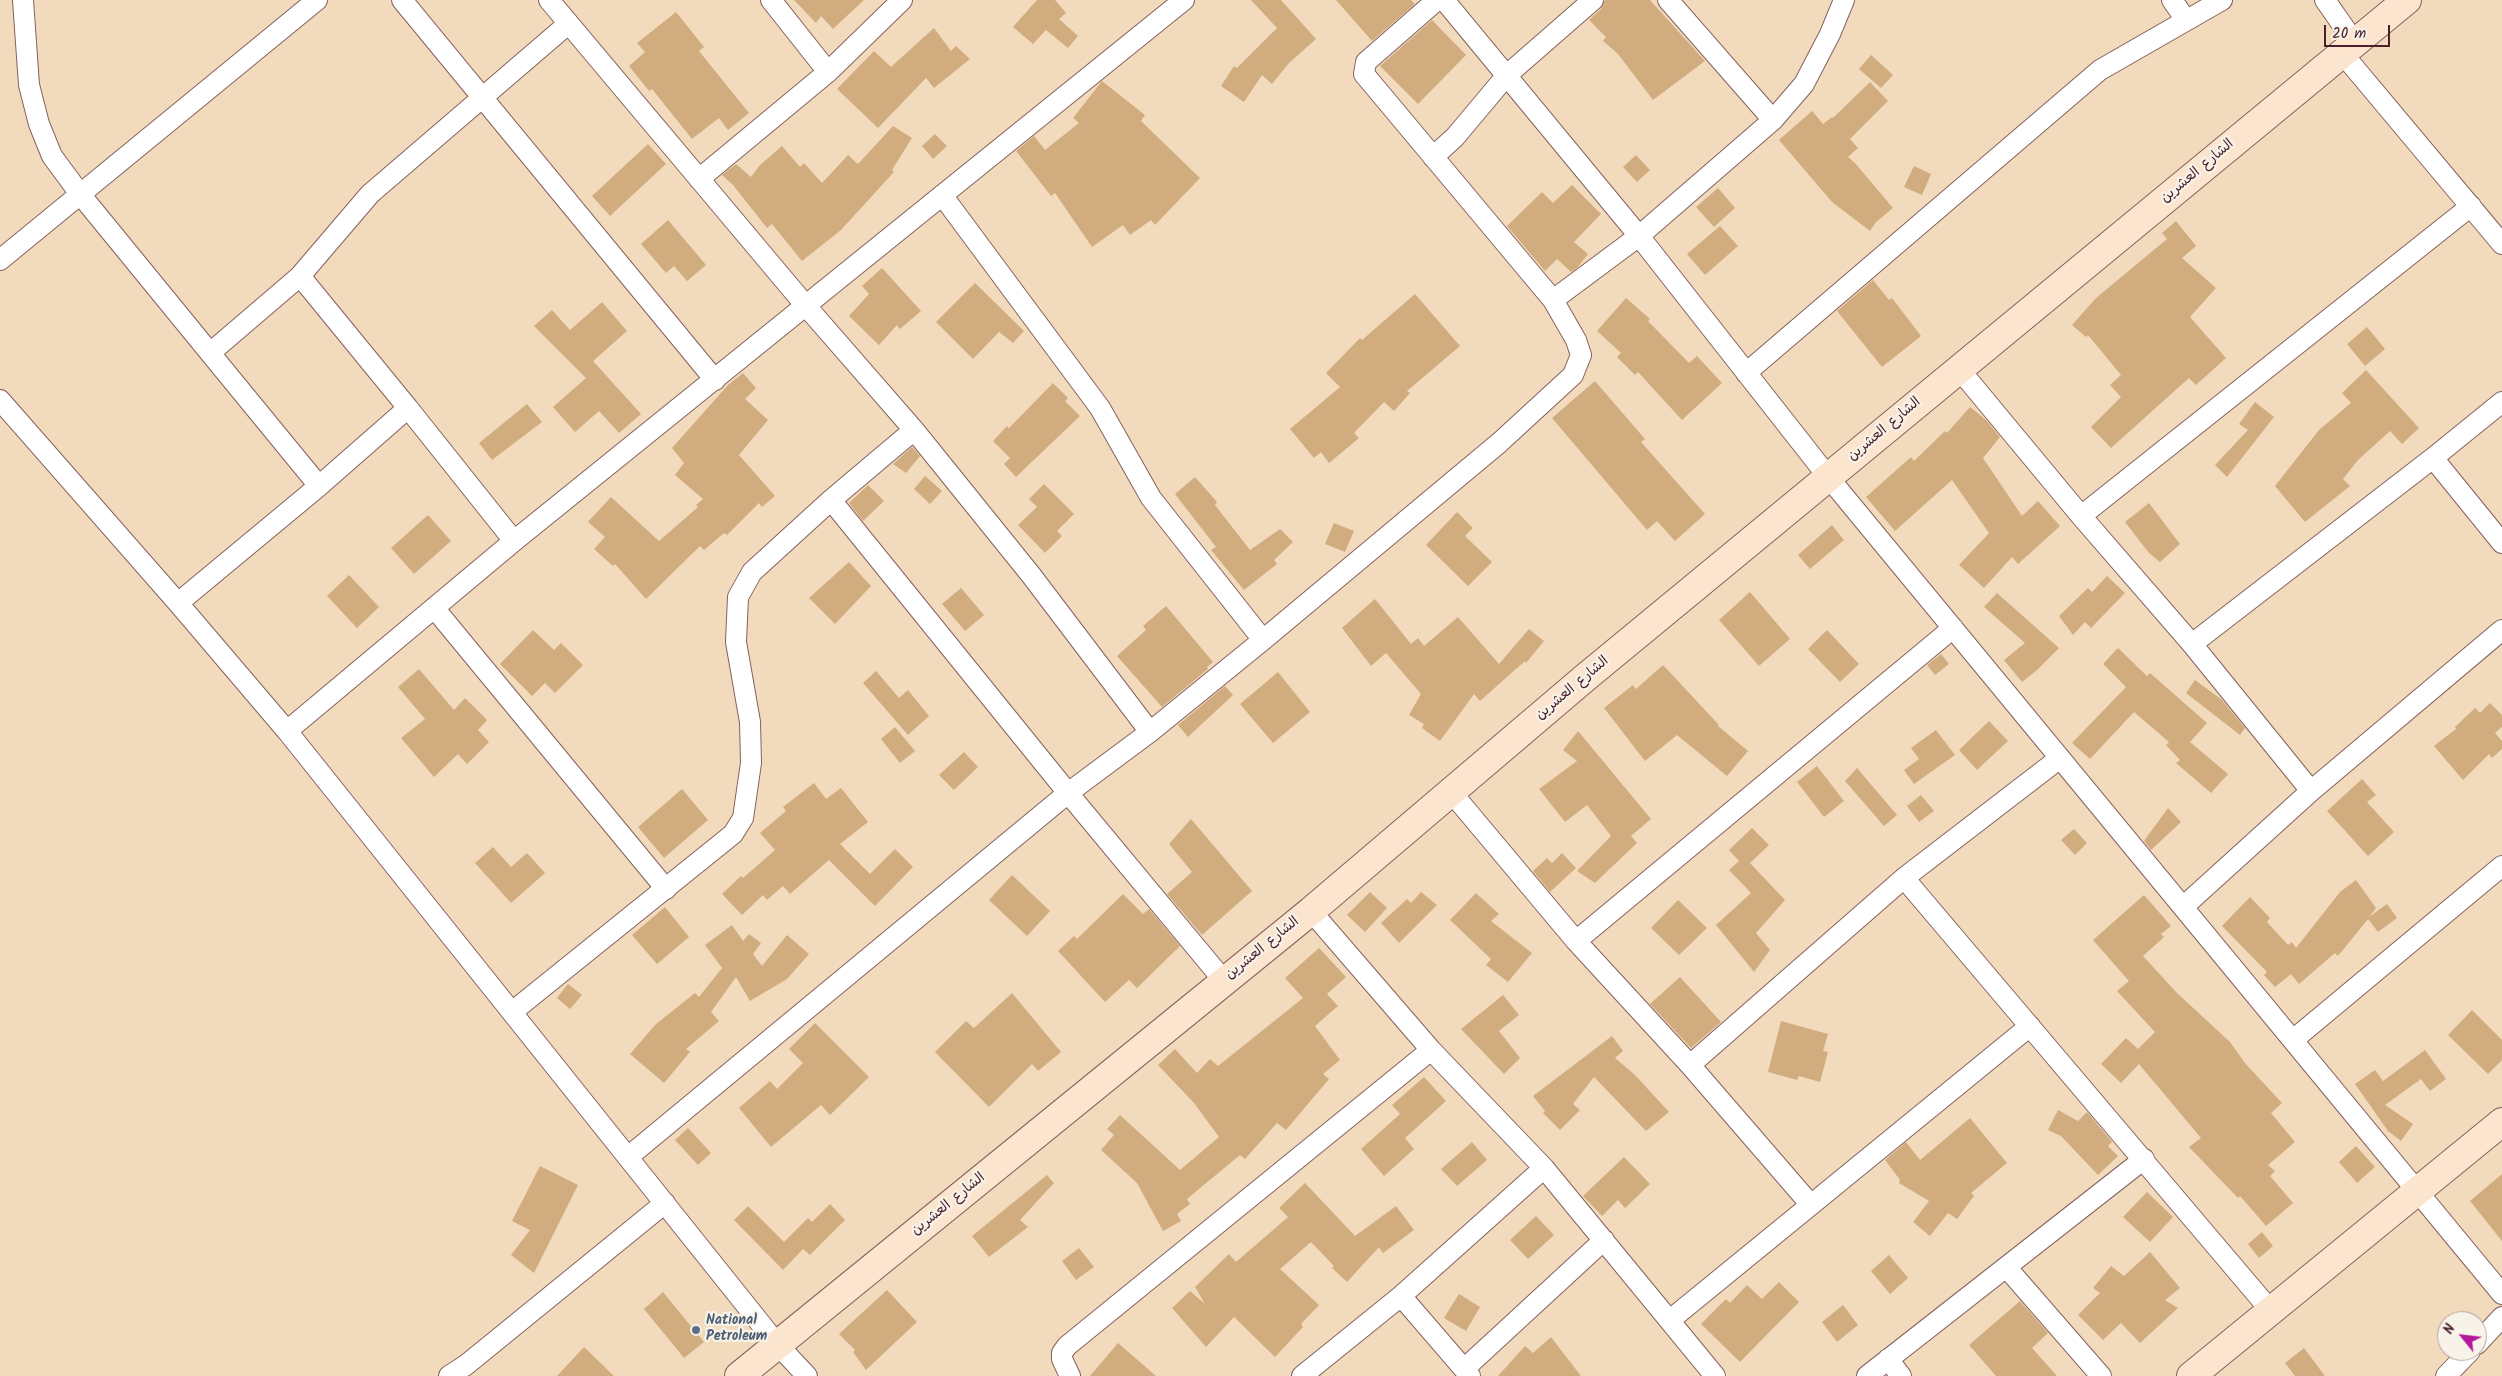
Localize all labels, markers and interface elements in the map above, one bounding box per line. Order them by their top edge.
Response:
scale bar [2327,15,2393,47]
text: 20 m [2332,22,2366,46]
street label: الشارع العشرين [2158,137,2238,207]
street label: الشارع العشرين [1845,395,1925,465]
street label: الشارع العشرين [1533,654,1613,724]
street label: الشارع العشرين [1223,914,1303,984]
street label: الشارع العشرين [909,1170,989,1240]
north arrow [2437,1311,2487,1361]
place label: National Petroleum [706,1314,767,1346]
text: N [2438,1320,2462,1338]
marker: National Petroleum [690,1324,702,1336]

